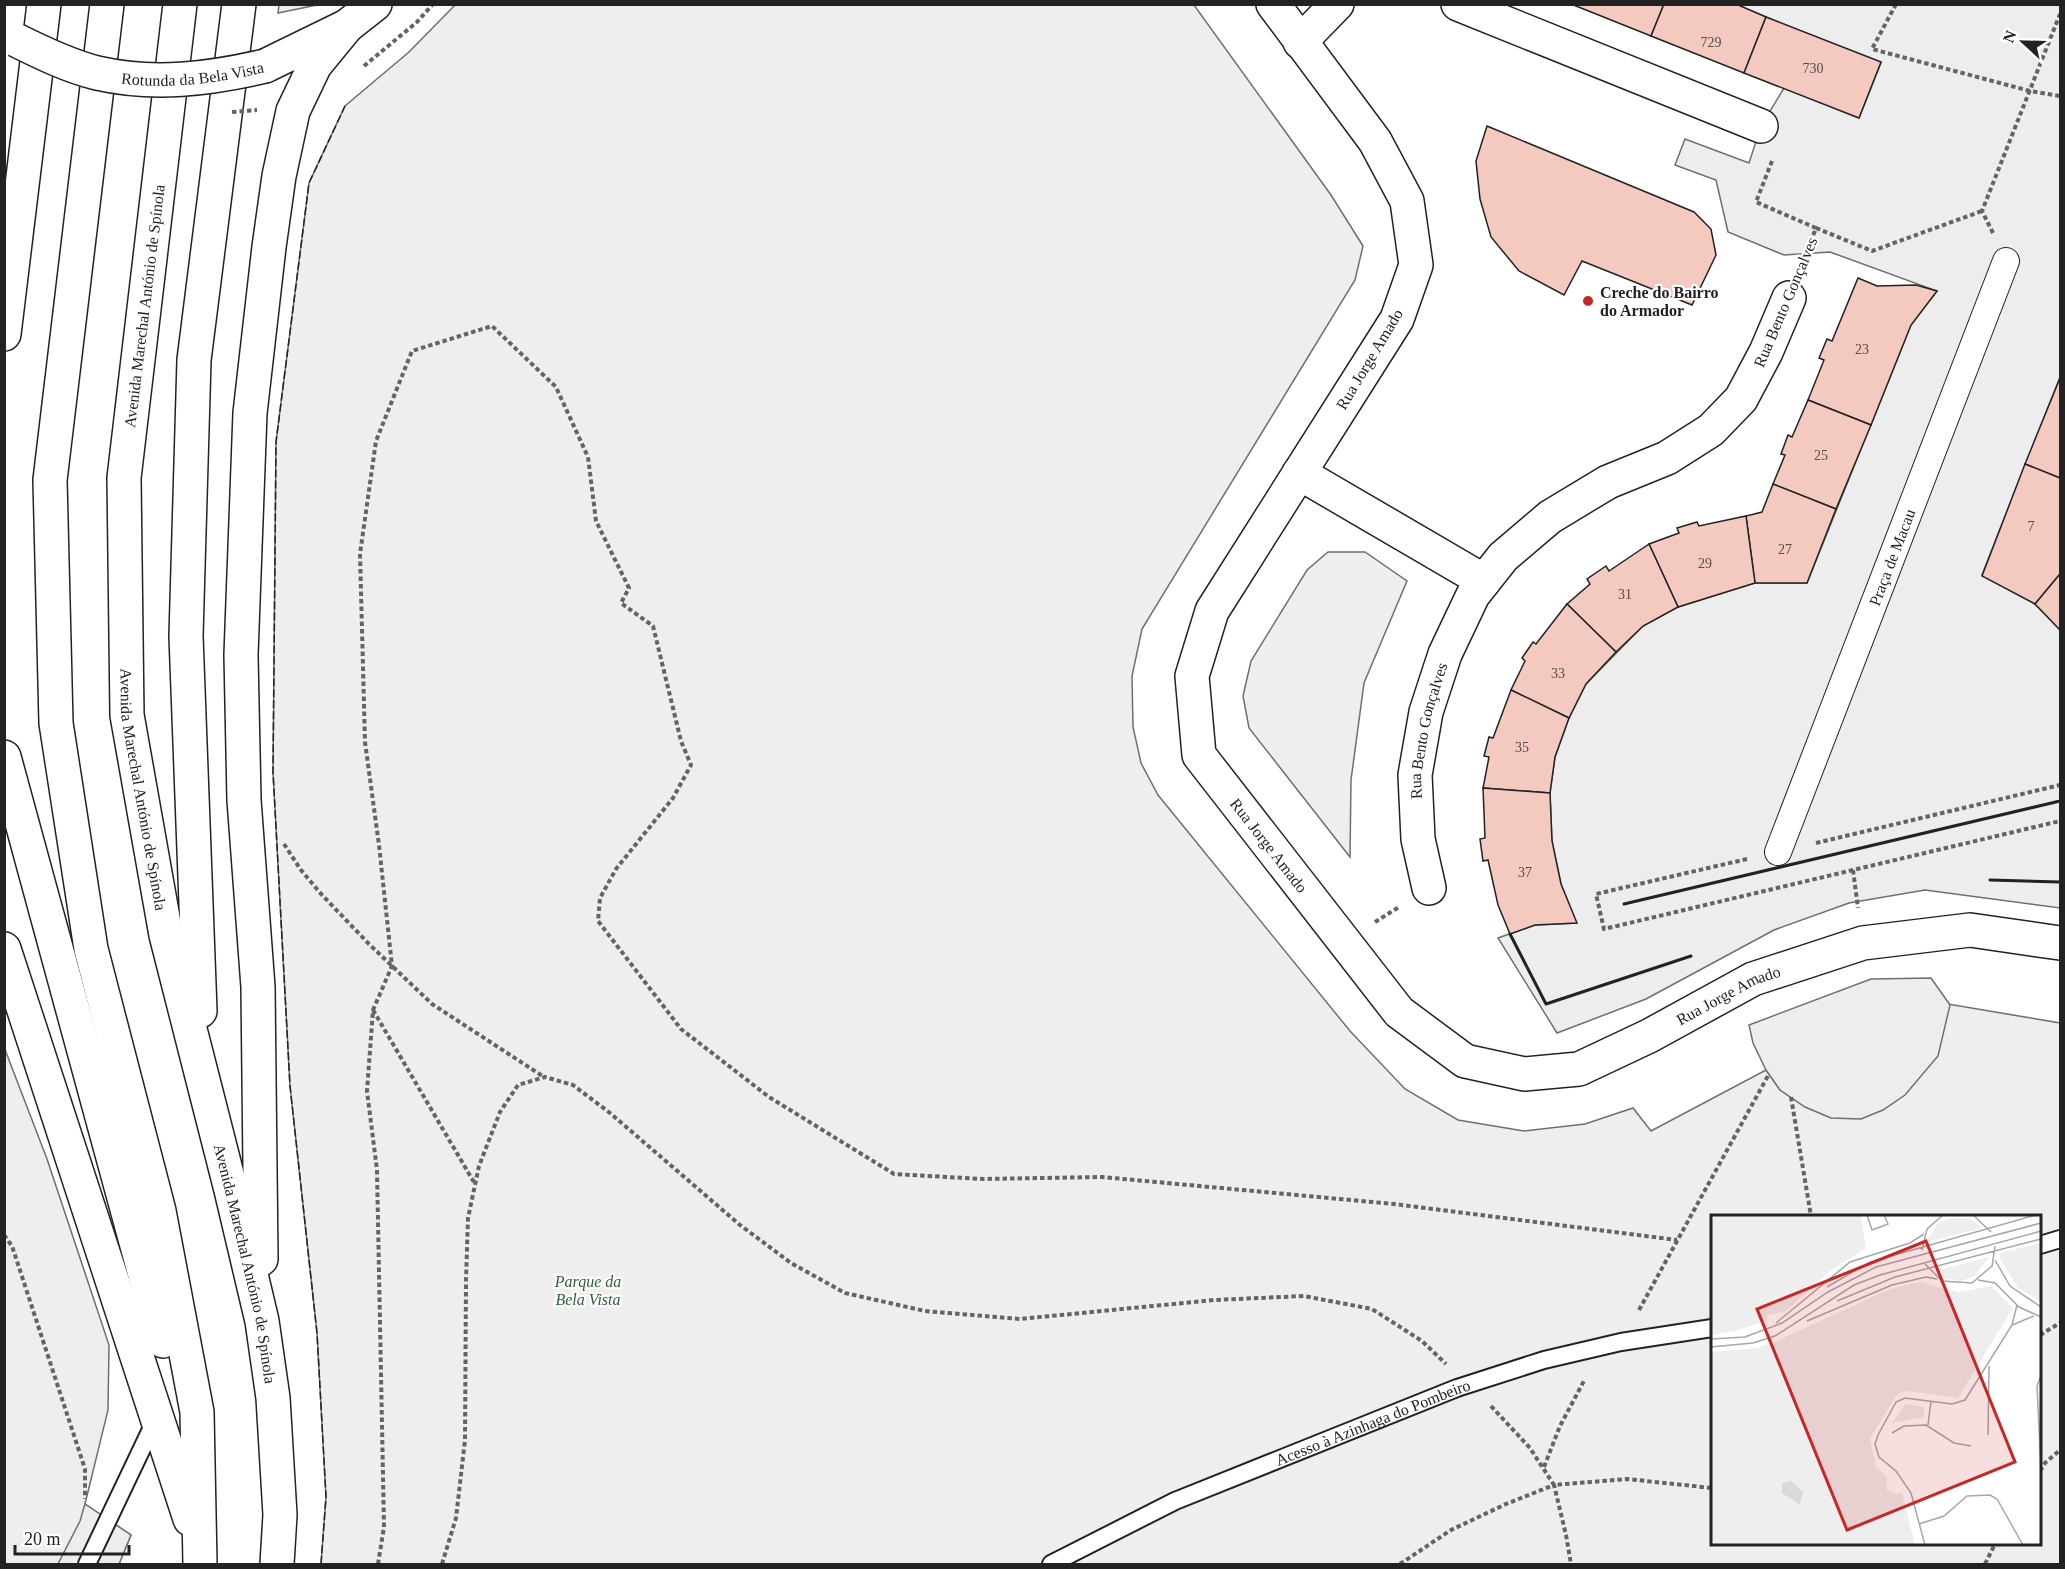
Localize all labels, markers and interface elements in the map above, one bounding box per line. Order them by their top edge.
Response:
north arrow [1993,12,2053,72]
text: N [2000,28,2020,45]
house number: 729 [1701,35,1722,50]
street label: Rotunda da Bela Vista [120,59,265,89]
house number: 730 [1803,61,1824,76]
street label: Avenida Marechal António de Spínola [121,183,169,429]
street label: Rua Bento Gonçalves [1750,235,1821,370]
place label: Creche do Bairro do Armador [1600,284,1719,319]
marker: Creche do Bairro do Armador [1581,294,1595,308]
street label: Rua Jorge Amado [1333,306,1407,413]
house number: 23 [1855,342,1869,357]
house number: 25 [1814,448,1828,463]
street label: Praça de Macau [1866,507,1919,608]
house number: 7 [2028,519,2035,534]
house number: 27 [1778,542,1792,557]
house number: 29 [1698,556,1712,571]
house number: 31 [1618,587,1632,602]
street label: Rua Bento Gonçalves [1407,661,1451,799]
house number: 33 [1551,666,1565,681]
street label: Avenida Marechal António de Spínola [117,668,169,912]
house number: 35 [1515,740,1529,755]
street label: Rua Jorge Amado [1227,795,1311,896]
house number: 37 [1518,865,1532,880]
street label: Rua Jorge Amado [1673,963,1782,1028]
street label: Avenida Marechal António de Spínola [211,1142,279,1385]
inset map [1711,1215,2041,1545]
park label: Parque da Bela Vista [554,1273,621,1308]
street label: Acesso à Azinhaga do Pombeiro [1273,1376,1472,1469]
scale bar [15,1518,129,1556]
text: 20 m [24,1529,61,1549]

